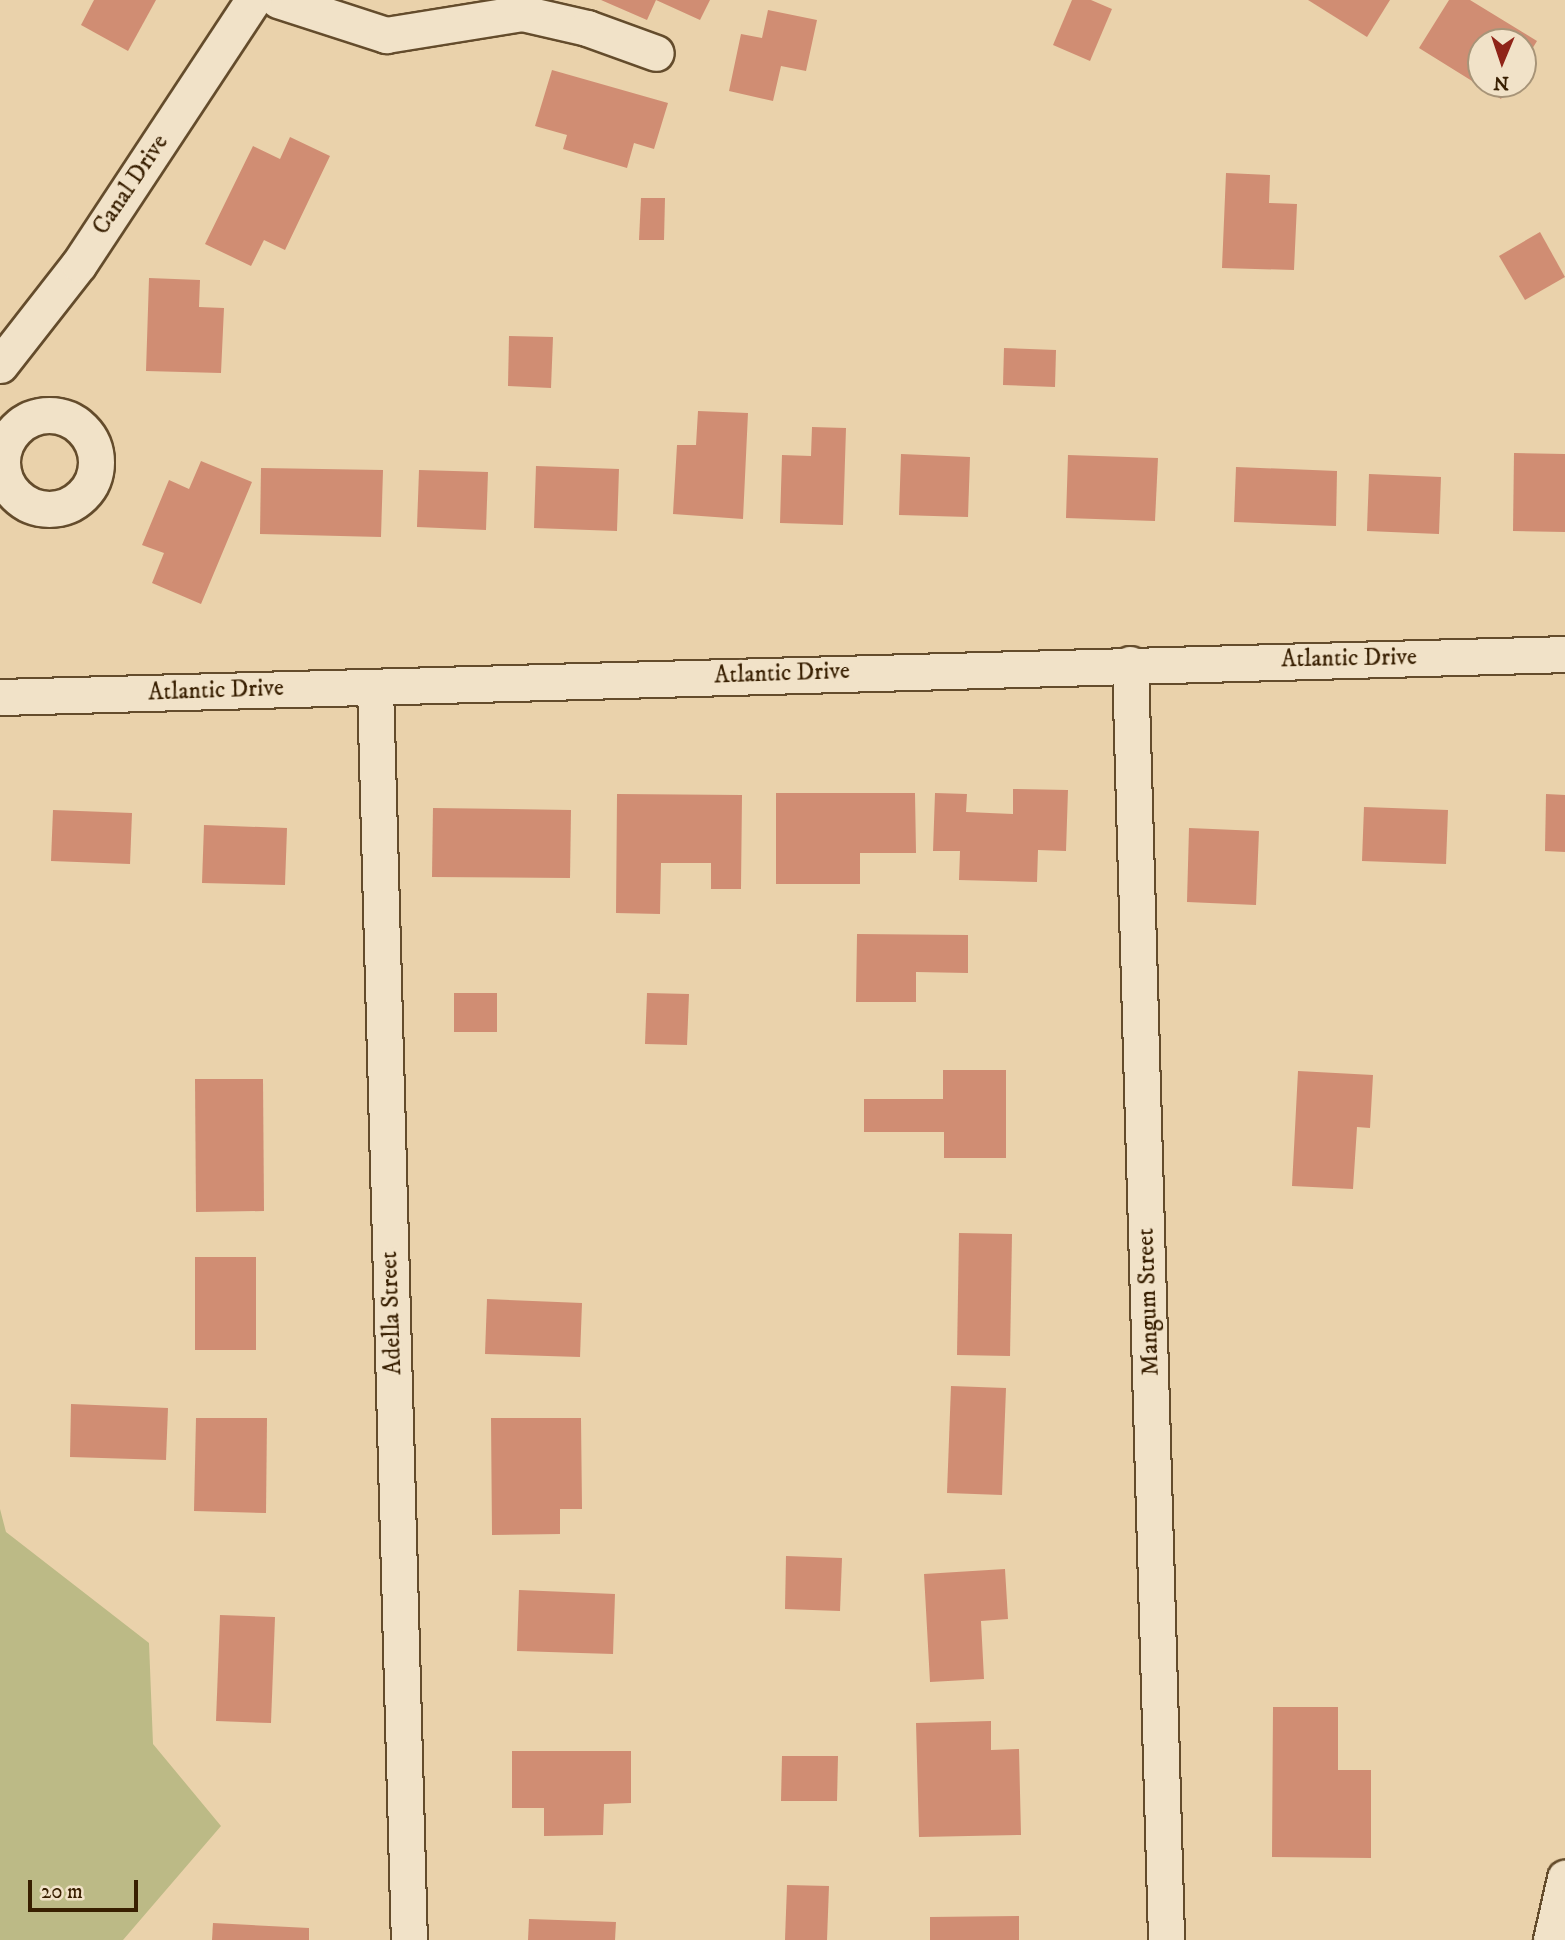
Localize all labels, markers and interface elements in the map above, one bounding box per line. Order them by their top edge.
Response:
north arrow [1467,28,1537,98]
text: N [1493,71,1510,94]
street label: Canal Drive [87,129,175,241]
street label: Atlantic Drive [1281,643,1417,675]
street label: Atlantic Drive [714,657,850,691]
street label: Atlantic Drive [148,674,284,708]
street label: Mangum Street [1132,1228,1166,1376]
street label: Adella Street [375,1251,409,1375]
scale bar [32,1867,142,1911]
text: 20 m [41,1879,83,1905]

